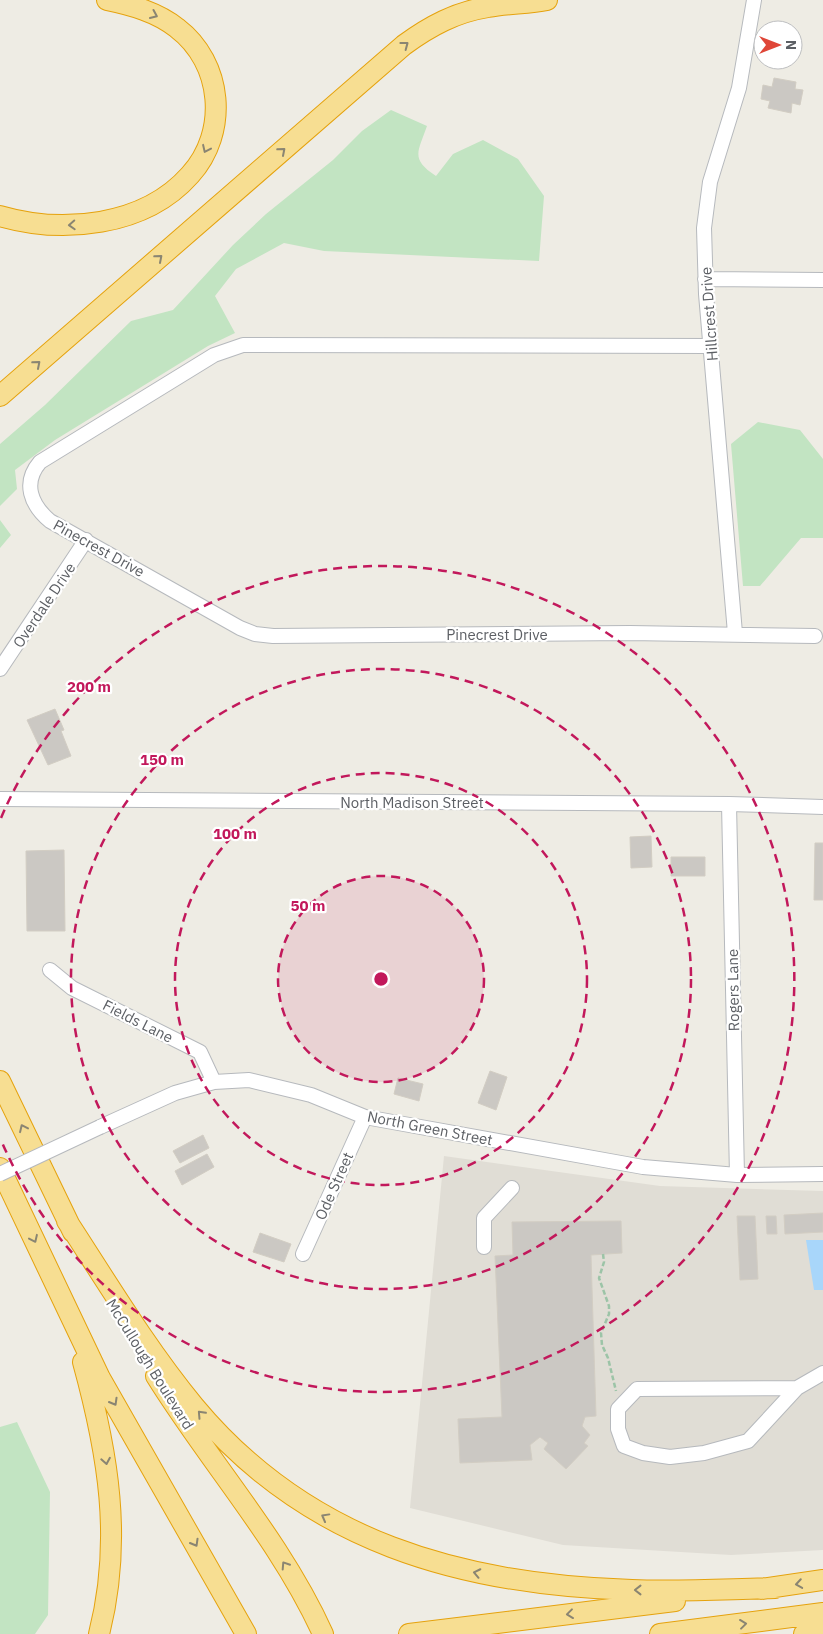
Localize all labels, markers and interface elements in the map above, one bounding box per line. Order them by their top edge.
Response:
one-way arrow [149,8,158,19]
north arrow [753,20,803,70]
text: N [782,40,800,50]
one-way arrow [399,42,408,50]
one-way arrow [202,144,213,153]
one-way arrow [276,148,285,157]
one-way arrow [67,220,75,231]
one-way arrow [154,254,163,263]
street label: Hillcrest Drive [696,266,722,362]
one-way arrow [31,361,40,370]
street label: Pinecrest Drive [50,515,148,581]
street label: Overdale Drive [8,559,80,651]
street label: Pinecrest Drive [446,625,548,644]
text: 200 m [67,677,111,696]
text: 150 m [140,750,184,769]
street label: North Madison Street [340,793,484,812]
text: 100 m [213,824,257,843]
text: 50 m [291,896,325,915]
street label: Rogers Lane [723,949,743,1031]
centre of rings [372,970,390,988]
street label: Fields Lane [100,995,176,1047]
street label: North Green Street [366,1107,494,1149]
one-way arrow [19,1125,29,1134]
street label: Ode Street [311,1149,357,1223]
one-way arrow [28,1234,38,1243]
street label: McCullough Boulevard [102,1295,198,1433]
one-way arrow [108,1397,118,1406]
one-way arrow [198,1410,207,1419]
one-way arrow [101,1456,111,1465]
one-way arrow [322,1513,331,1523]
one-way arrow [189,1538,199,1547]
one-way arrow [282,1562,291,1571]
one-way arrow [473,1568,481,1579]
one-way arrow [794,1578,802,1589]
one-way arrow [634,1585,642,1595]
one-way arrow [566,1608,574,1619]
one-way arrow [739,1619,747,1629]

